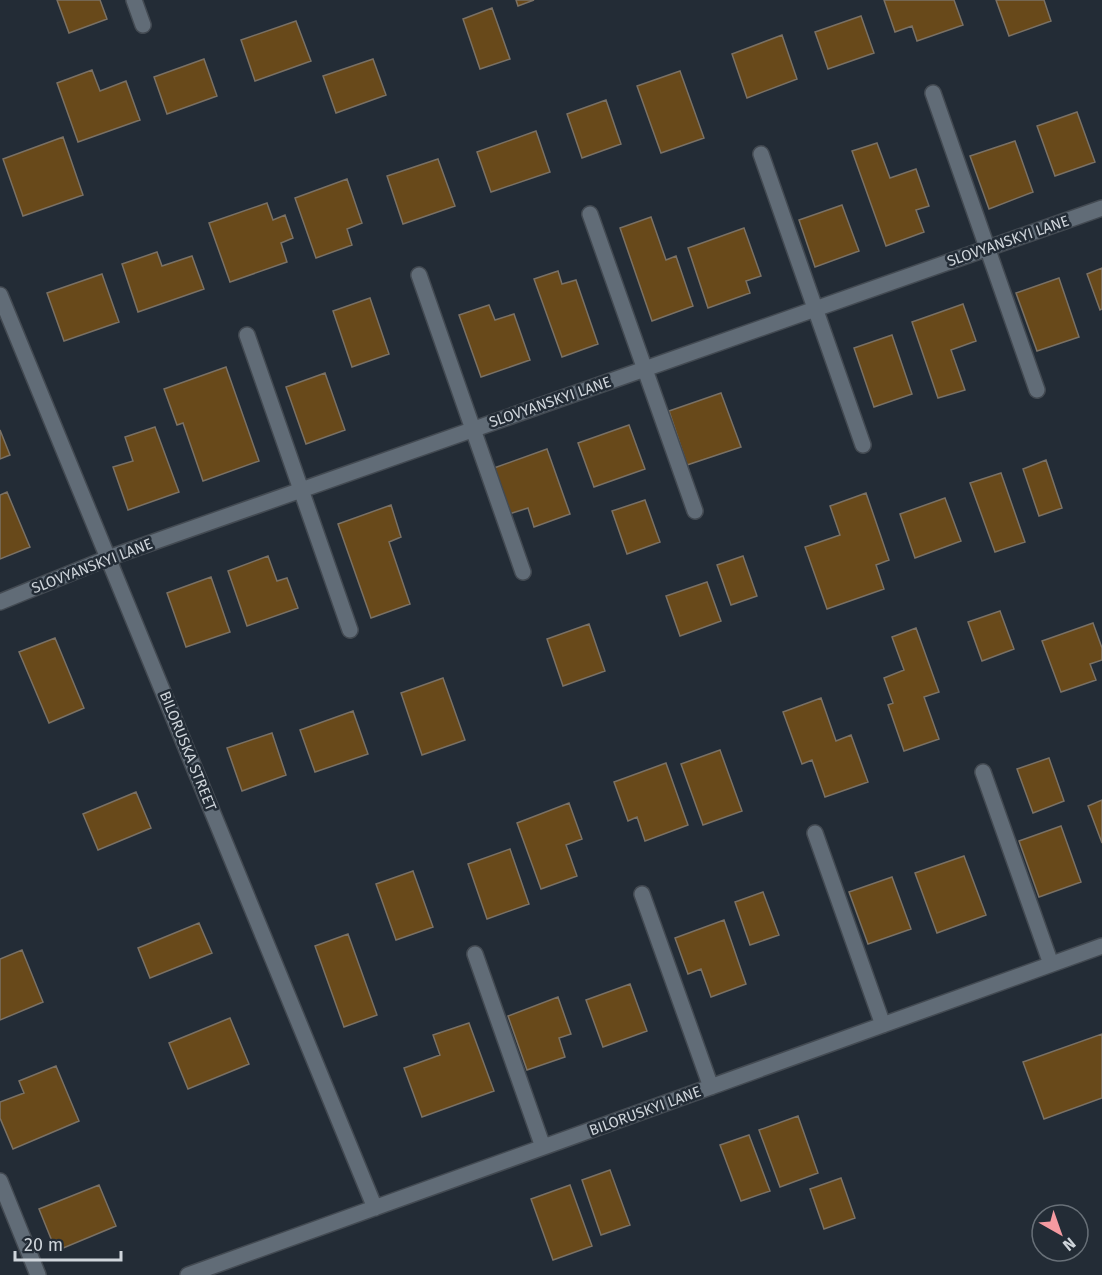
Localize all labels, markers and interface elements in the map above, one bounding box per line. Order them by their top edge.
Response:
street label: SLOVYANSKYI LANE [945,212,1071,270]
street label: SLOVYANSKYI LANE [487,373,613,431]
street label: SLOVYANSKYI LANE [29,535,155,597]
street label: BILORUSKA STREET [156,688,220,814]
street label: BILORUSKYI LANE [587,1082,703,1140]
north arrow [1030,1203,1090,1263]
scale bar [15,1224,122,1262]
text: N [1059,1233,1079,1255]
text: 20 m [24,1234,63,1256]

